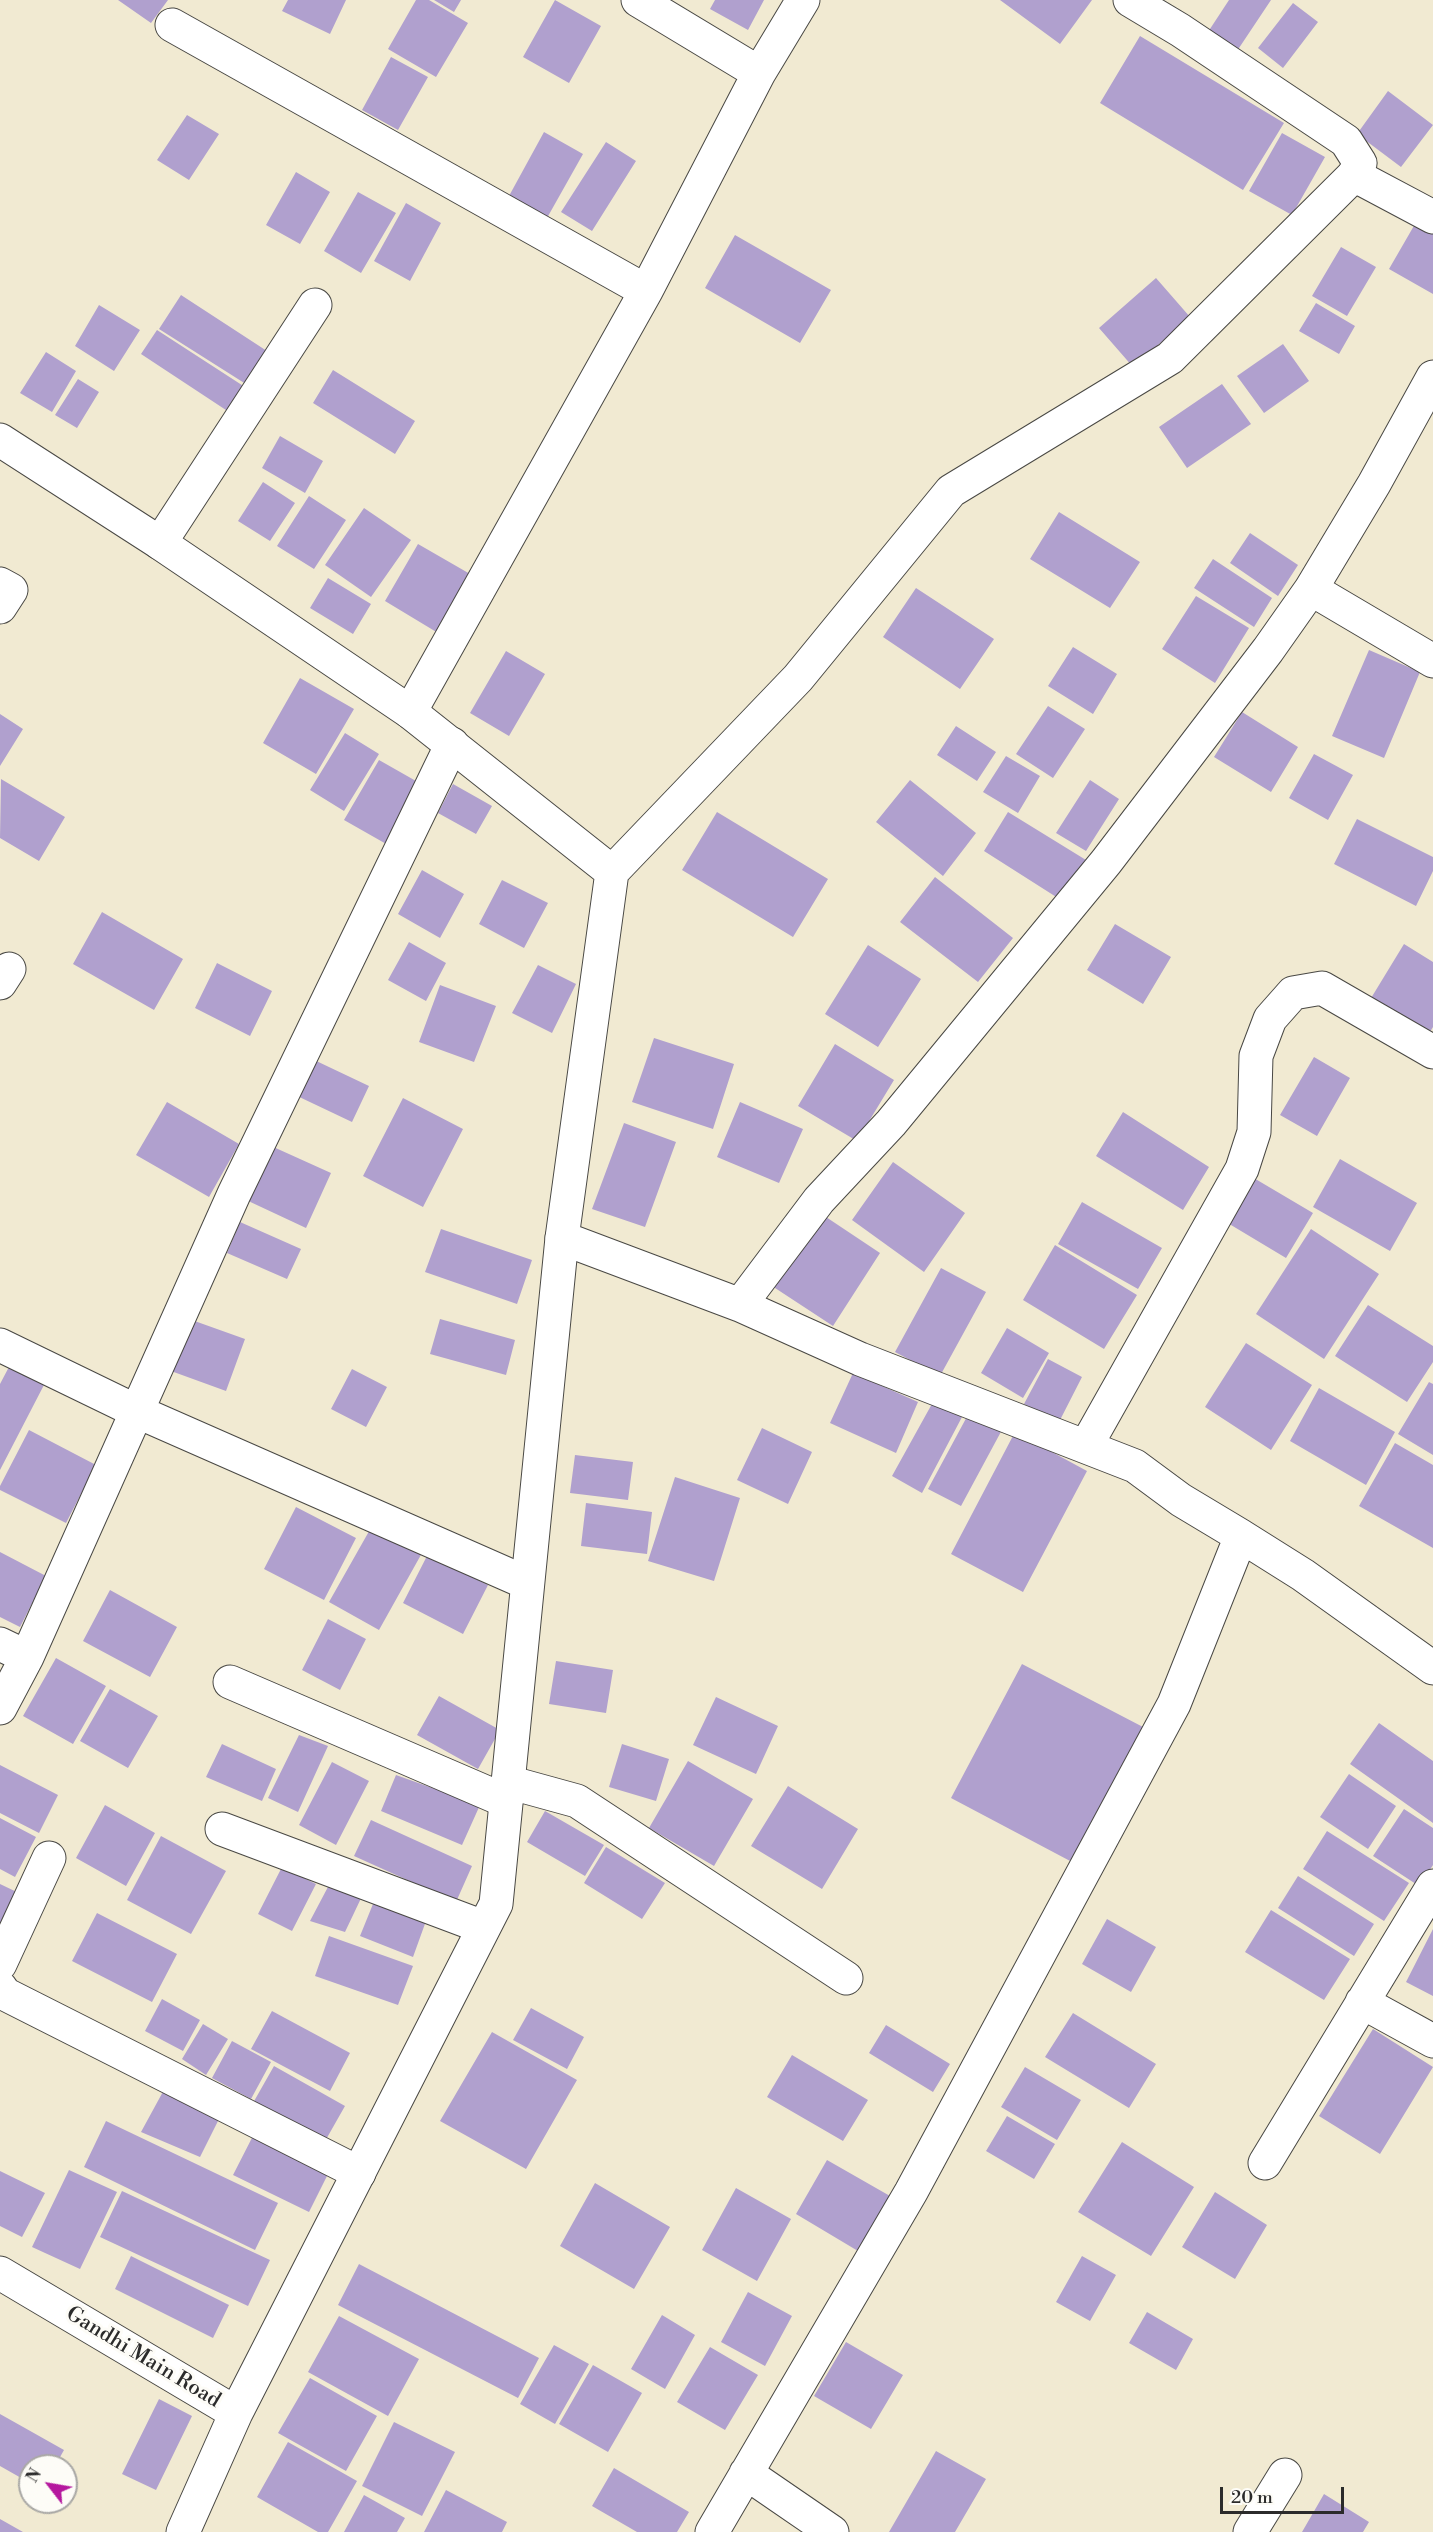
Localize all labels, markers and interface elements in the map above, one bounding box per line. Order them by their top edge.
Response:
street label: Gandhi Main Road [61,2302,225,2414]
north arrow [18,2454,78,2514]
text: N [22,2465,46,2486]
scale bar [1223,2475,1348,2513]
text: 20 m [1231,2486,1273,2509]

